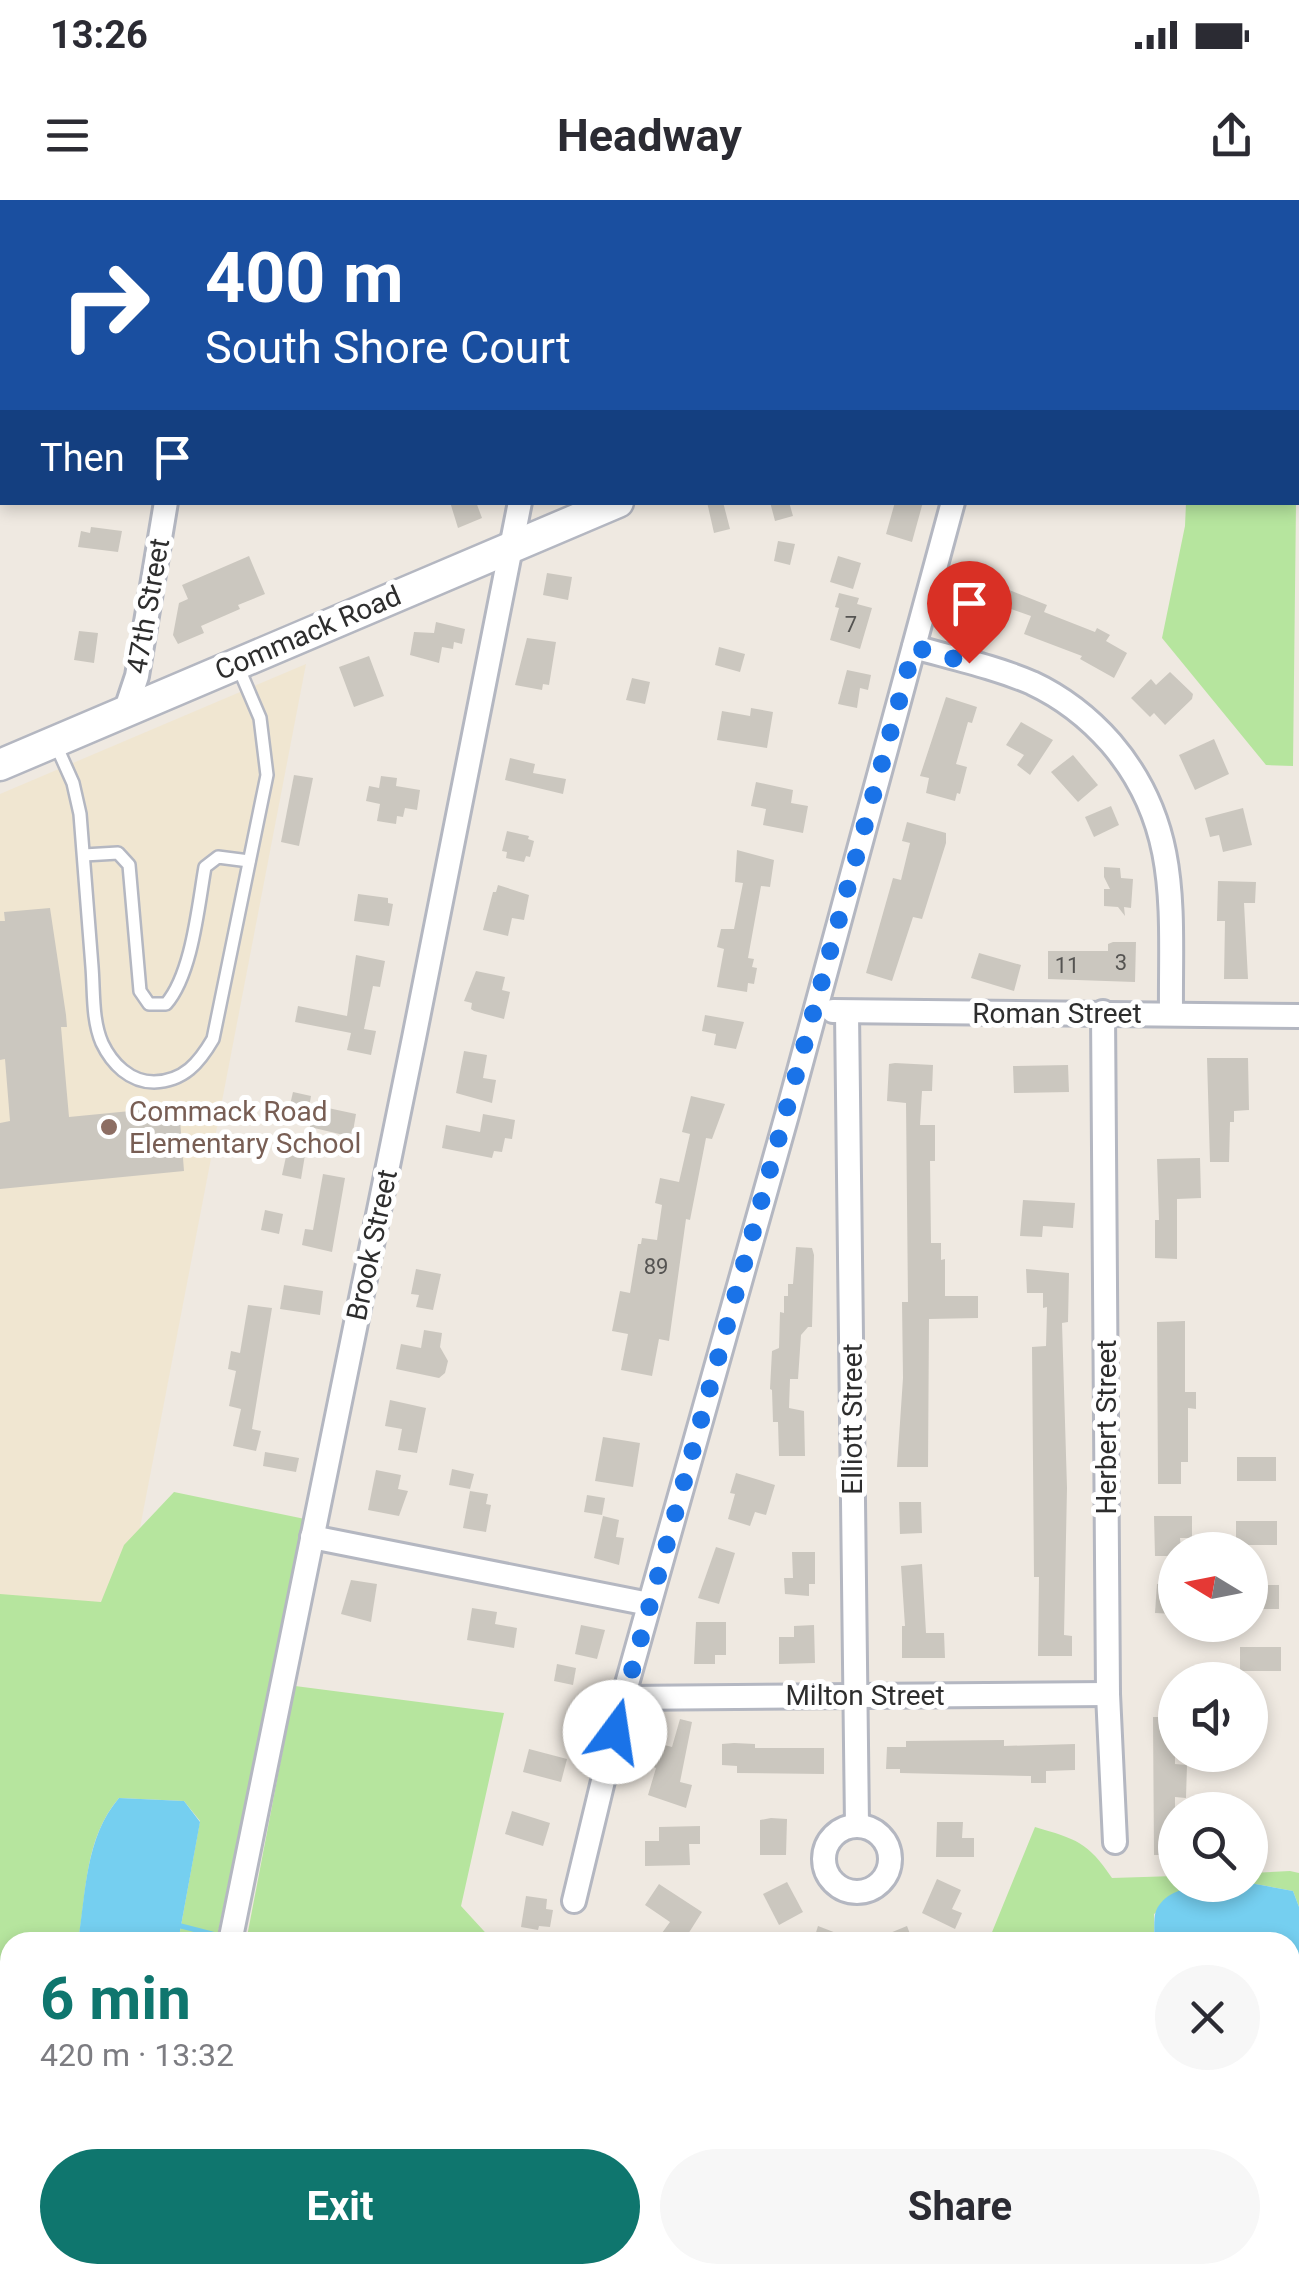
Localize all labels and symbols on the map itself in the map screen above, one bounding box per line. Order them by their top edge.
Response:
street label: 47th Street [120,536,176,676]
pin [927,561,1012,664]
street label: Commack Road [210,579,406,687]
house number: 7 [845,612,857,637]
house number: 3 [1115,950,1127,975]
house number: 11 [1055,953,1079,978]
street label: Roman Street [972,997,1142,1030]
place label: Commack Road Elementary School [129,1095,361,1160]
marker: Commack Road Elementary School [98,1116,120,1138]
street label: Brook Street [340,1166,404,1324]
house number: 89 [644,1254,668,1279]
street label: Herbert Street [1090,1339,1123,1515]
street label: Elliott Street [836,1343,869,1495]
north arrow [1158,1532,1268,1642]
street label: Milton Street [785,1679,945,1712]
position arrow [563,1680,667,1784]

